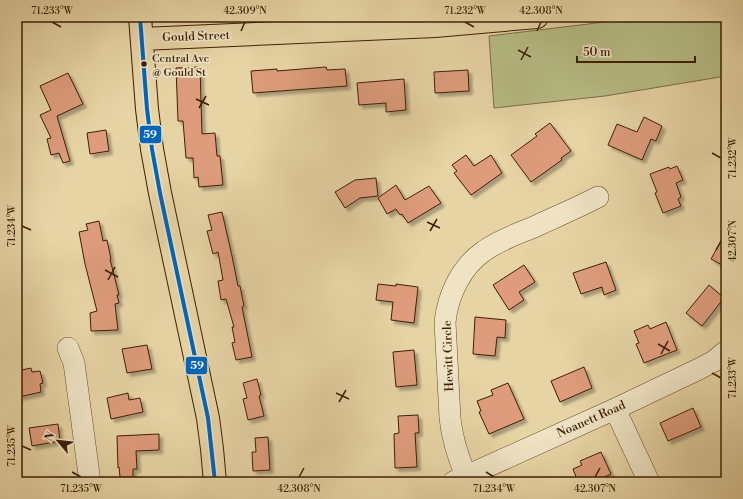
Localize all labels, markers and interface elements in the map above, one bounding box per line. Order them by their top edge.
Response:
text: 71.233°W [31,5,74,17]
text: 42.309°N [223,5,267,17]
text: 71.232°W [444,5,487,17]
text: 42.308°N [519,5,563,17]
street label: Gould Street [162,28,231,45]
scale bar [577,38,695,64]
text: 50 m [583,45,611,60]
place label: Central Ave @ Gould St [152,52,210,80]
marker: Central Ave @ Gould St [139,59,149,69]
line badge: 59 [139,125,162,144]
text: 59 [143,128,157,142]
text: 71.232°W [727,136,739,179]
text: 71.234°W [6,204,18,247]
text: 42.307°N [727,219,739,262]
street label: Hewitt Circle [440,320,457,392]
line badge: 59 [185,356,208,375]
text: 71.233°W [727,356,739,399]
text: 59 [190,359,204,373]
street label: Noanett Road [555,398,628,441]
north arrow [38,421,78,461]
text: 71.235°W [6,424,18,467]
text: N [42,429,58,444]
text: 71.235°W [60,483,103,495]
text: 42.308°N [277,483,321,495]
text: 71.234°W [473,483,516,495]
text: 42.307°N [574,483,617,495]

